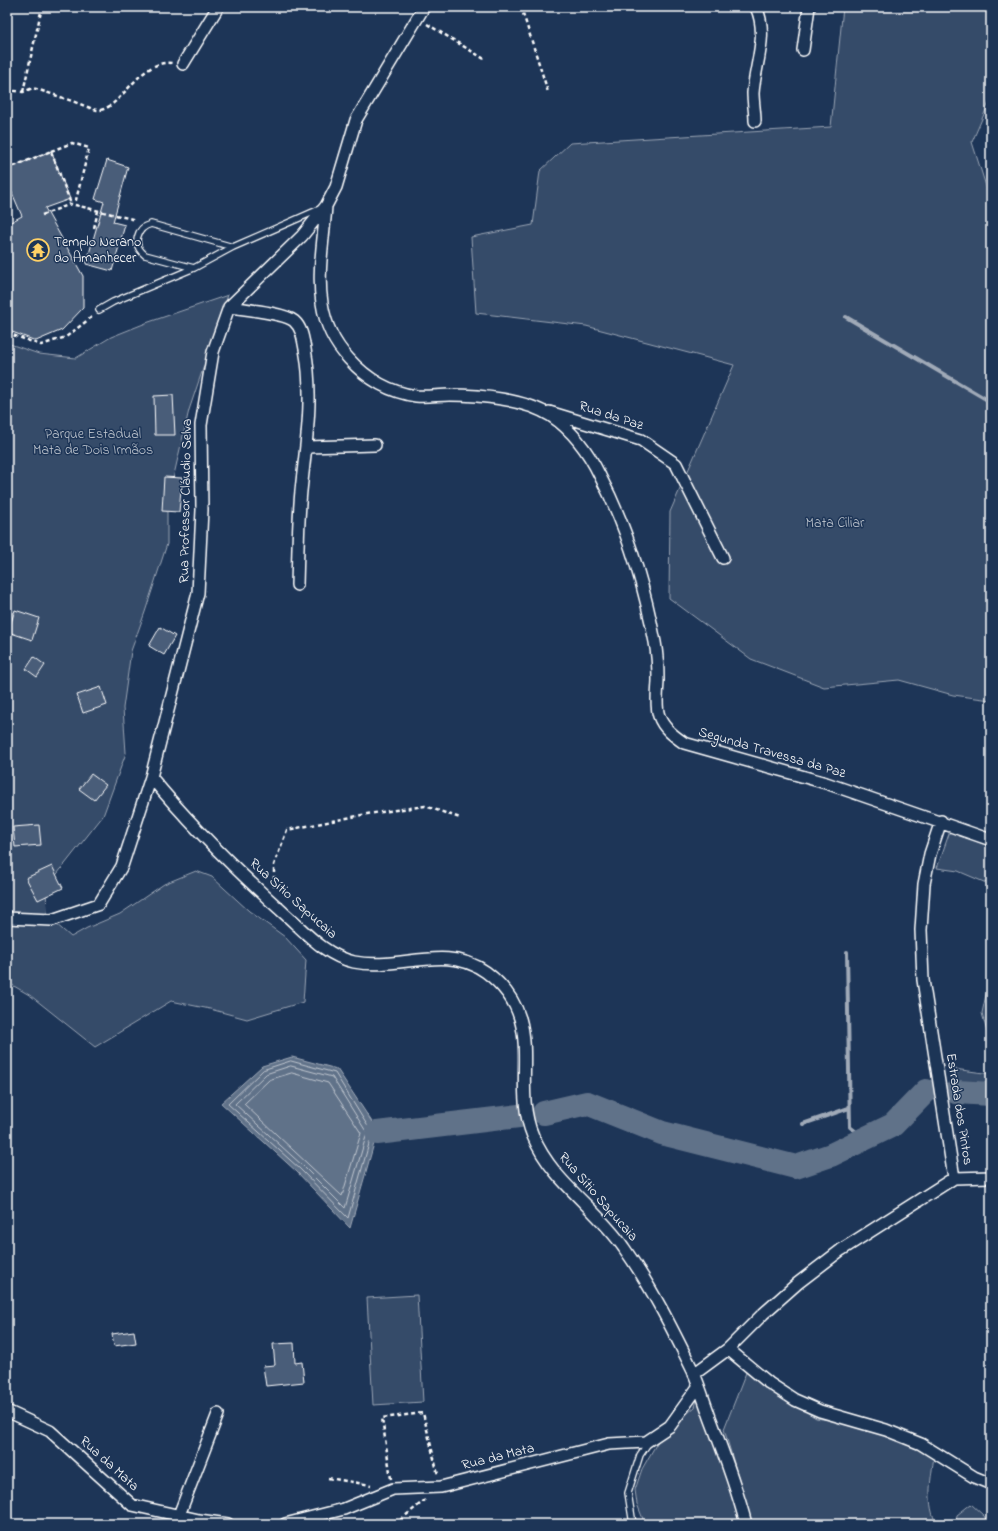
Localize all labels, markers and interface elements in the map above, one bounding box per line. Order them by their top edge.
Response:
place label: Templo Nerano do Amanhecer [54,232,141,269]
temple icon: Templo Nerano do Amanhecer [25,237,51,263]
street label: Rua da Paz [576,396,646,436]
street label: Rua Professor Cláudio Selva [174,419,198,583]
park label: Parque Estadual Mata de Dois Irmãos [33,424,153,461]
park label: Mata Ciliar [806,513,865,534]
street label: Segunda Travessa da Paz [696,722,848,785]
street label: Rua Sítio Sapucaia [244,854,342,944]
street label: Estrada dos Pintos [940,1052,978,1166]
street label: Rua Sítio Sapucaia [553,1148,643,1246]
street label: Rua da Mata [74,1431,144,1497]
street label: Rua da Mata [460,1438,536,1476]

